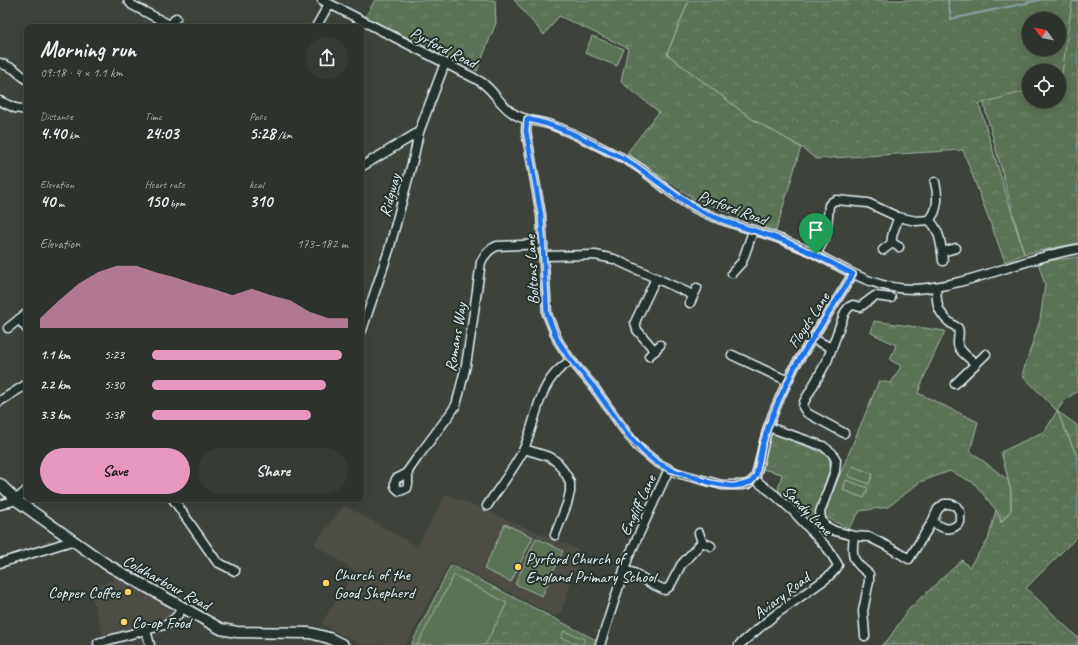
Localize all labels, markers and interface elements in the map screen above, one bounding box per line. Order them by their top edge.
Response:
north arrow [1022,12,1066,56]
map controls [1022,12,1066,108]
street label: Pyrford Road [407,23,482,74]
text: Morning run [40,36,136,64]
button: share [306,37,348,79]
button: locate [1022,64,1066,108]
text: 09:18 · 4 × 1.1 km [40,65,123,81]
text: Distance [40,109,73,123]
text: Time [145,109,162,123]
text: Pace [249,109,266,123]
text: 4.40 [40,123,66,144]
text: 24:03 [145,123,179,144]
text: 5:28 [249,123,275,144]
text: km [66,128,80,142]
text: /km [275,128,292,142]
street label: Ridgway [375,170,406,219]
text: Elevation [40,177,74,191]
text: Heart rate [145,177,185,191]
text: kcal [249,177,264,191]
street label: Pyrford Road [696,186,772,231]
text: 40 [40,191,55,212]
text: 150 [145,191,167,212]
text: 310 [249,191,272,212]
text: m [55,196,64,210]
text: bpm [167,196,185,210]
pin [799,213,833,254]
icon: arrive [805,219,827,241]
street label: Boltons Lane [520,233,544,305]
text: Elevation [40,236,80,252]
text: 173–182 m [297,236,348,252]
street label: Floyds Lane [783,287,835,352]
street label: Romans Way [441,300,472,373]
text: 1.1 km [40,347,70,363]
text: 5:23 [104,347,124,363]
text: 2.2 km [40,377,70,393]
text: 5:30 [104,377,124,393]
text: 3.3 km [40,407,70,423]
text: 5:38 [104,407,124,423]
button: Save [40,448,190,494]
button: Share [198,448,348,494]
street label: Engliff Lane [615,470,661,539]
street label: Sandy Lane [778,481,838,541]
place label: Pyrford Church of England Primary School [526,549,659,587]
street label: Coldharbour Road [119,551,216,616]
marker: Pyrford Church of England Primary School [513,562,523,572]
place label: Church of the Good Shepherd [334,565,417,603]
street label: Aviary Road [750,567,816,623]
marker: Church of the Good Shepherd [321,578,331,588]
place label: Copper Coffee [48,583,122,603]
marker: Copper Coffee [123,587,133,597]
place label: Co-op Food [132,613,193,633]
marker: Co-op Food [119,617,129,627]

